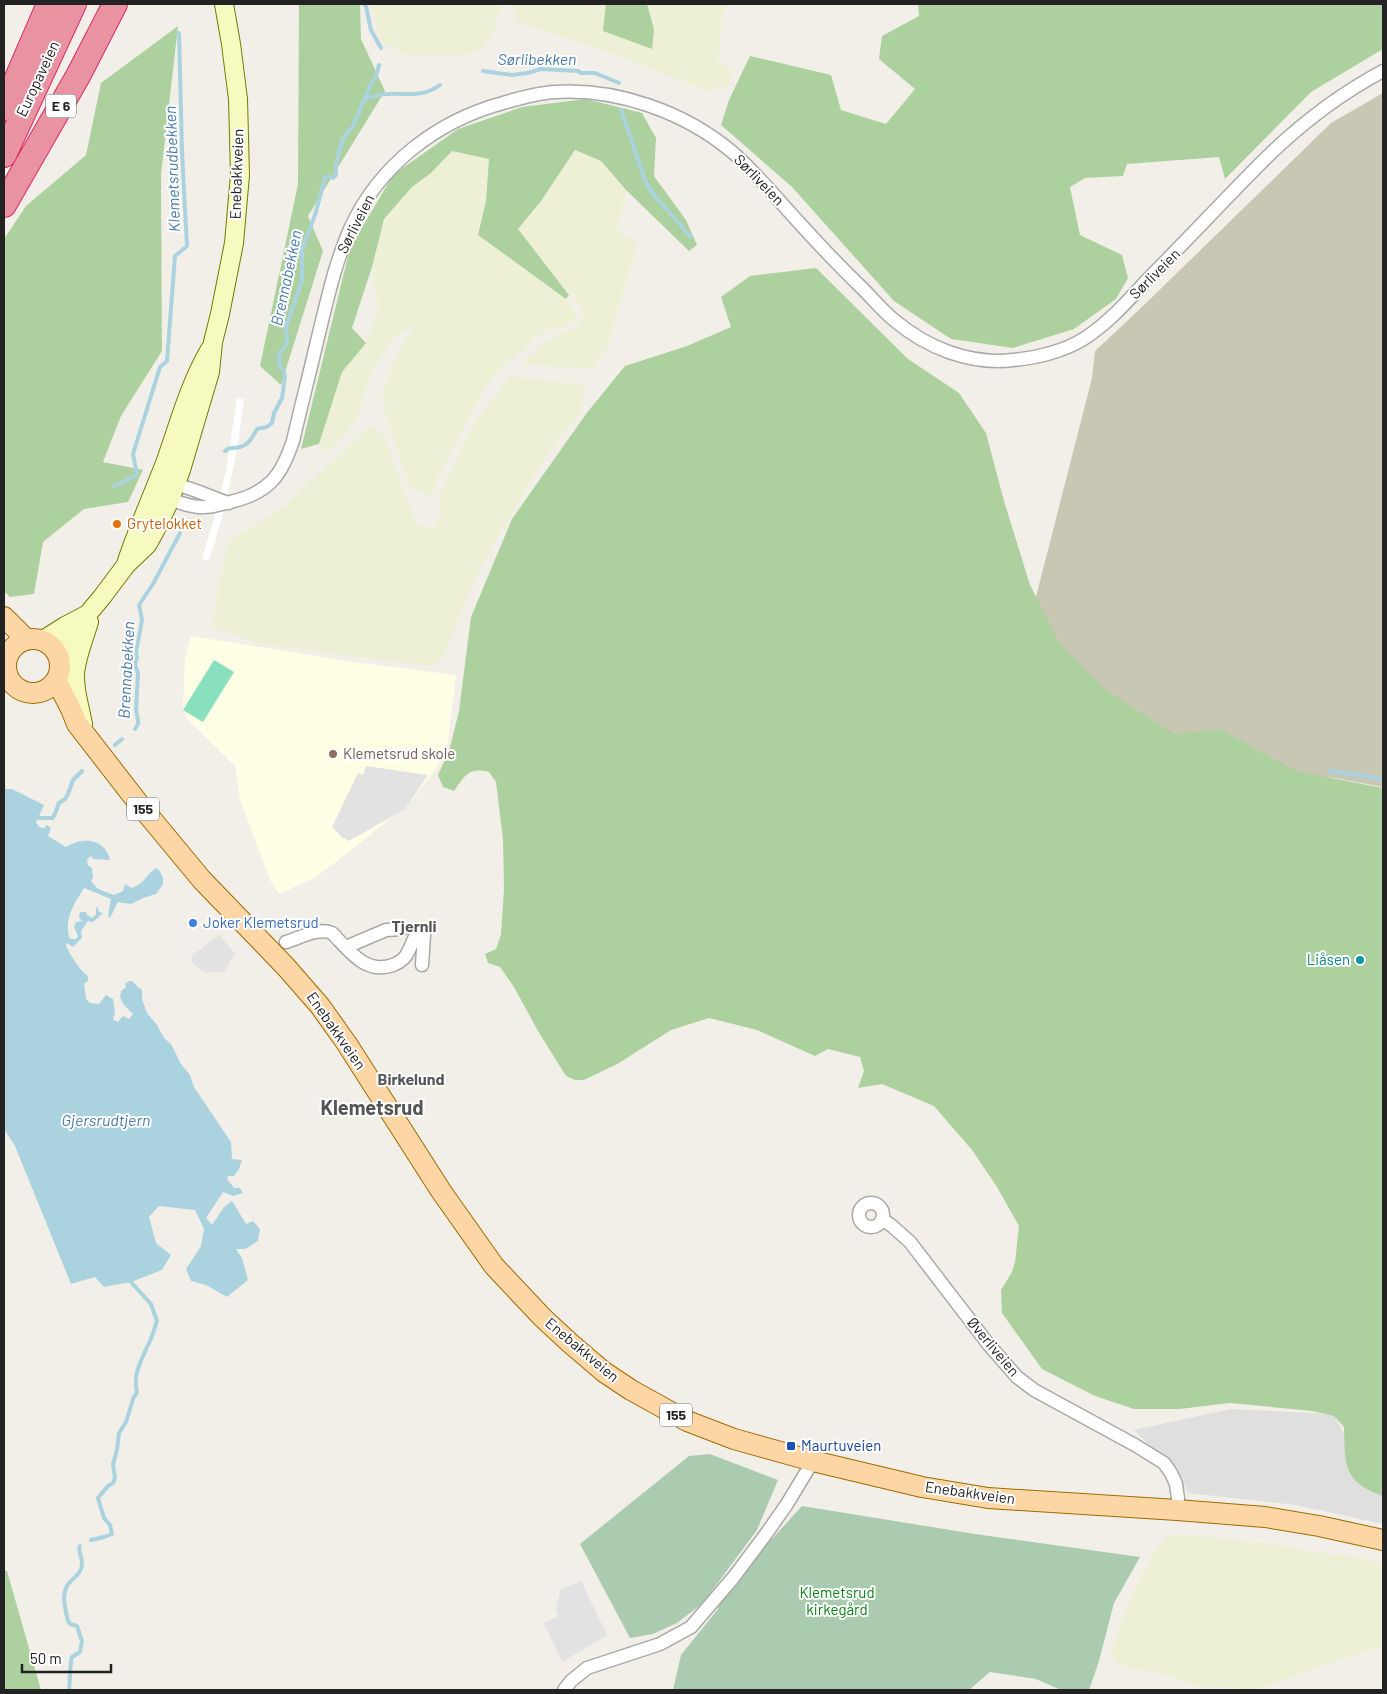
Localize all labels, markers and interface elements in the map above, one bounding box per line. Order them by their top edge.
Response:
street label: Europaveien [12,38,62,119]
water label: Sørlibekken [498,49,576,68]
road number: E 6 [46,94,76,118]
water label: Klemetsrudbekken [160,106,183,232]
street label: Enebakkveien [225,128,247,220]
street label: Sørliveien [731,150,788,209]
street label: Sørliveien [333,191,378,256]
water label: Brennabekken [266,228,305,327]
street label: Sørliveien [1125,244,1183,302]
place label: Grytelokket [127,514,202,532]
marker: Grytelokket [111,518,123,530]
water label: Brennabekken [113,621,138,719]
place label: Klemetsrud skole [343,744,455,762]
marker: Klemetsrud skole [327,748,339,760]
road number: 155 [127,798,159,821]
place label: Joker Klemetsrud [203,913,319,931]
district label: Tjernli [391,916,437,935]
marker: Joker Klemetsrud [187,917,199,929]
place label: Liåsen [1307,950,1350,968]
marker: Liåsen [1354,954,1366,966]
street label: Enebakkveien [303,988,370,1073]
district label: Birkelund [377,1069,445,1088]
district label: Klemetsrud [320,1095,424,1119]
water label: Gjersrudtjern [62,1110,150,1129]
street label: Enebakkveien [542,1313,623,1385]
street label: Øverliveien [964,1313,1024,1380]
road number: 155 [660,1404,692,1426]
place label: Maurtuveien [801,1436,881,1454]
marker: Maurtuveien [785,1440,797,1452]
street label: Enebakkveien [924,1477,1016,1507]
park label: Klemetsrud kirkegård [799,1583,875,1618]
scale bar [22,1642,111,1674]
text: 50 m [30,1649,62,1667]

